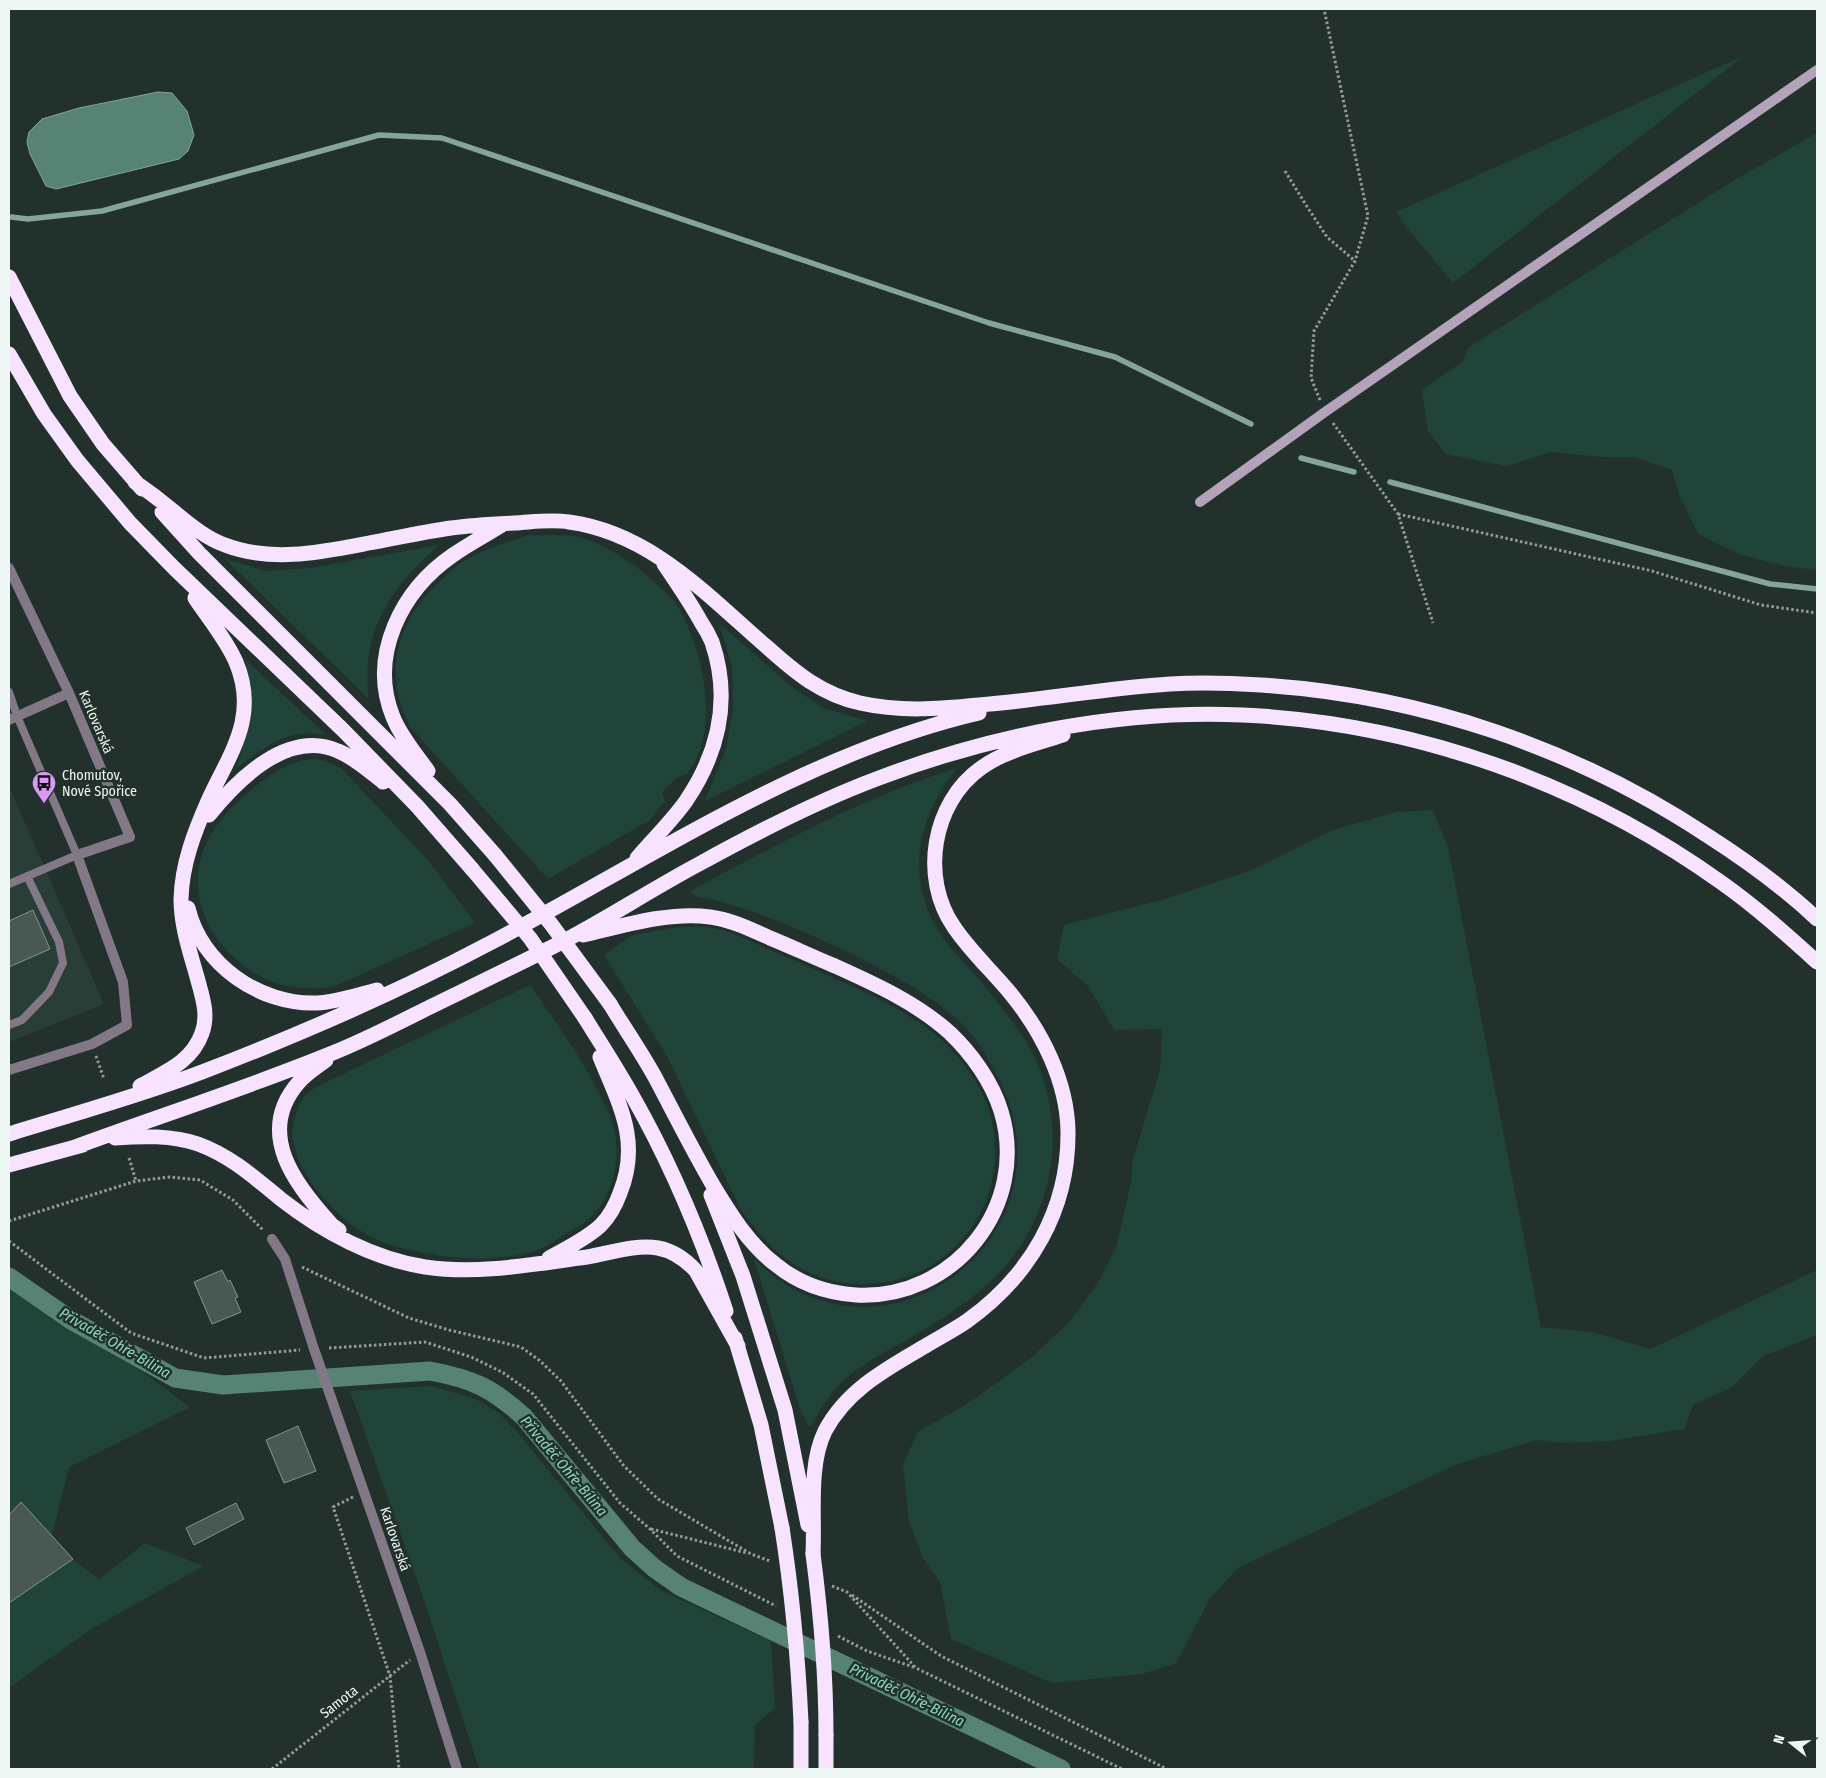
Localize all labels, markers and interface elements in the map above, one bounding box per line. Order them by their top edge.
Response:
street label: Karlovarská [75,688,117,756]
place label: Chomutov, Nové Spořice [62,767,137,800]
bus stop icon: Chomutov, Nové Spořice [31,770,57,804]
water label: Přivaděč Ohře-Bílina [56,1304,174,1382]
water label: Přivaděč Ohře-Bílina [517,1412,611,1520]
street label: Karlovarská [376,1505,414,1573]
water label: Přivaděč Ohře-Bílina [847,1659,968,1731]
street label: Samota [317,1682,361,1722]
north arrow [1766,1718,1816,1768]
text: N [1770,1733,1788,1746]

